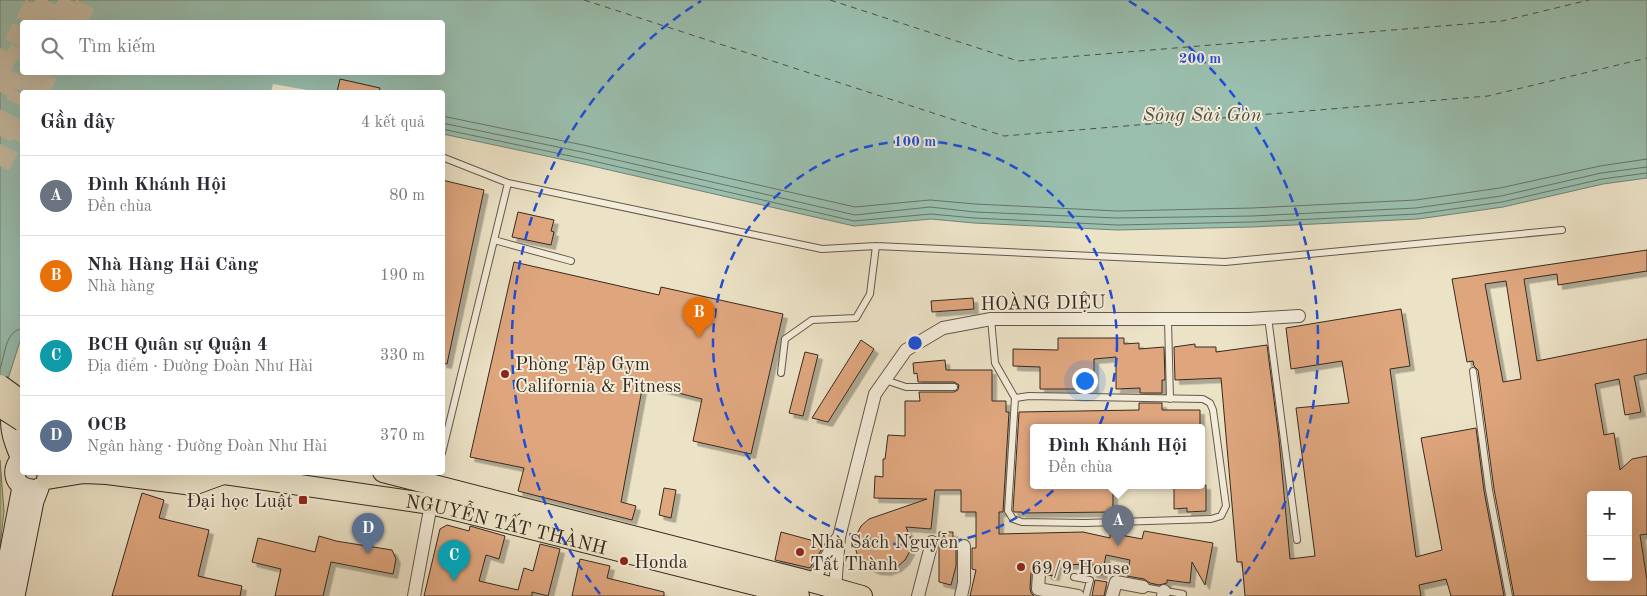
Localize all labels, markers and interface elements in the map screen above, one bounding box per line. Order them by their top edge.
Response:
search box [20,20,445,75]
icon: search [38,34,66,62]
text: Tìm kiếm [78,38,156,57]
text: 200 m [1179,52,1221,67]
water label: Sông Sài Gòn [1142,106,1262,126]
text: Gần đây [40,112,116,133]
text: 4 kết quả [361,115,425,131]
text: 100 m [894,135,936,150]
text: Đình Khánh Hội [87,176,226,195]
text: A [50,188,62,204]
text: 80 m [389,188,425,204]
text: Đền chùa [87,199,152,215]
text: Nhà Hàng Hải Cảng [87,256,258,275]
text: B [50,268,62,284]
text: 190 m [380,268,425,284]
text: Nhà hàng [87,279,154,295]
street label: HOÀNG DIỆU [980,290,1106,315]
pin: B [683,297,715,338]
centre of rings [906,334,924,352]
text: BCH Quân sự Quận 4 [87,336,268,355]
text: C [51,348,61,364]
text: 330 m [380,348,425,364]
place label: Phòng Tập Gym California & Fitness [515,356,681,397]
text: Địa điểm · Đường Đoàn Như Hài [87,359,313,375]
marker: Phòng Tập Gym California & Fitness [499,368,511,380]
your location [1072,368,1098,394]
text: OCB [87,416,127,435]
popup [1030,424,1205,489]
text: D [50,428,62,444]
text: 370 m [380,428,425,444]
text: Đình Khánh Hội [1048,437,1187,456]
text: Ngân hàng · Đường Đoàn Như Hài [87,439,327,455]
text: Đền chùa [1048,460,1113,476]
map controls [1587,491,1632,581]
button: + [1587,491,1632,536]
place label: Đại học Luật [186,493,293,512]
street label: NGUYỄN TẤT THÀNH [404,493,608,560]
marker: Đại học Luật [297,494,309,506]
pin: A [1102,505,1134,546]
pin: D [352,513,384,554]
place label: Nhà Sách Nguyễn Tất Thành [810,532,959,575]
button: − [1587,536,1632,581]
pin: C [438,540,470,581]
marker: Nhà Sách Nguyễn Tất Thành [794,546,806,558]
place label: Honda [634,554,689,573]
marker: Honda [618,555,630,567]
place label: 69/9 House [1031,560,1129,579]
marker: 69/9 House [1015,561,1027,573]

